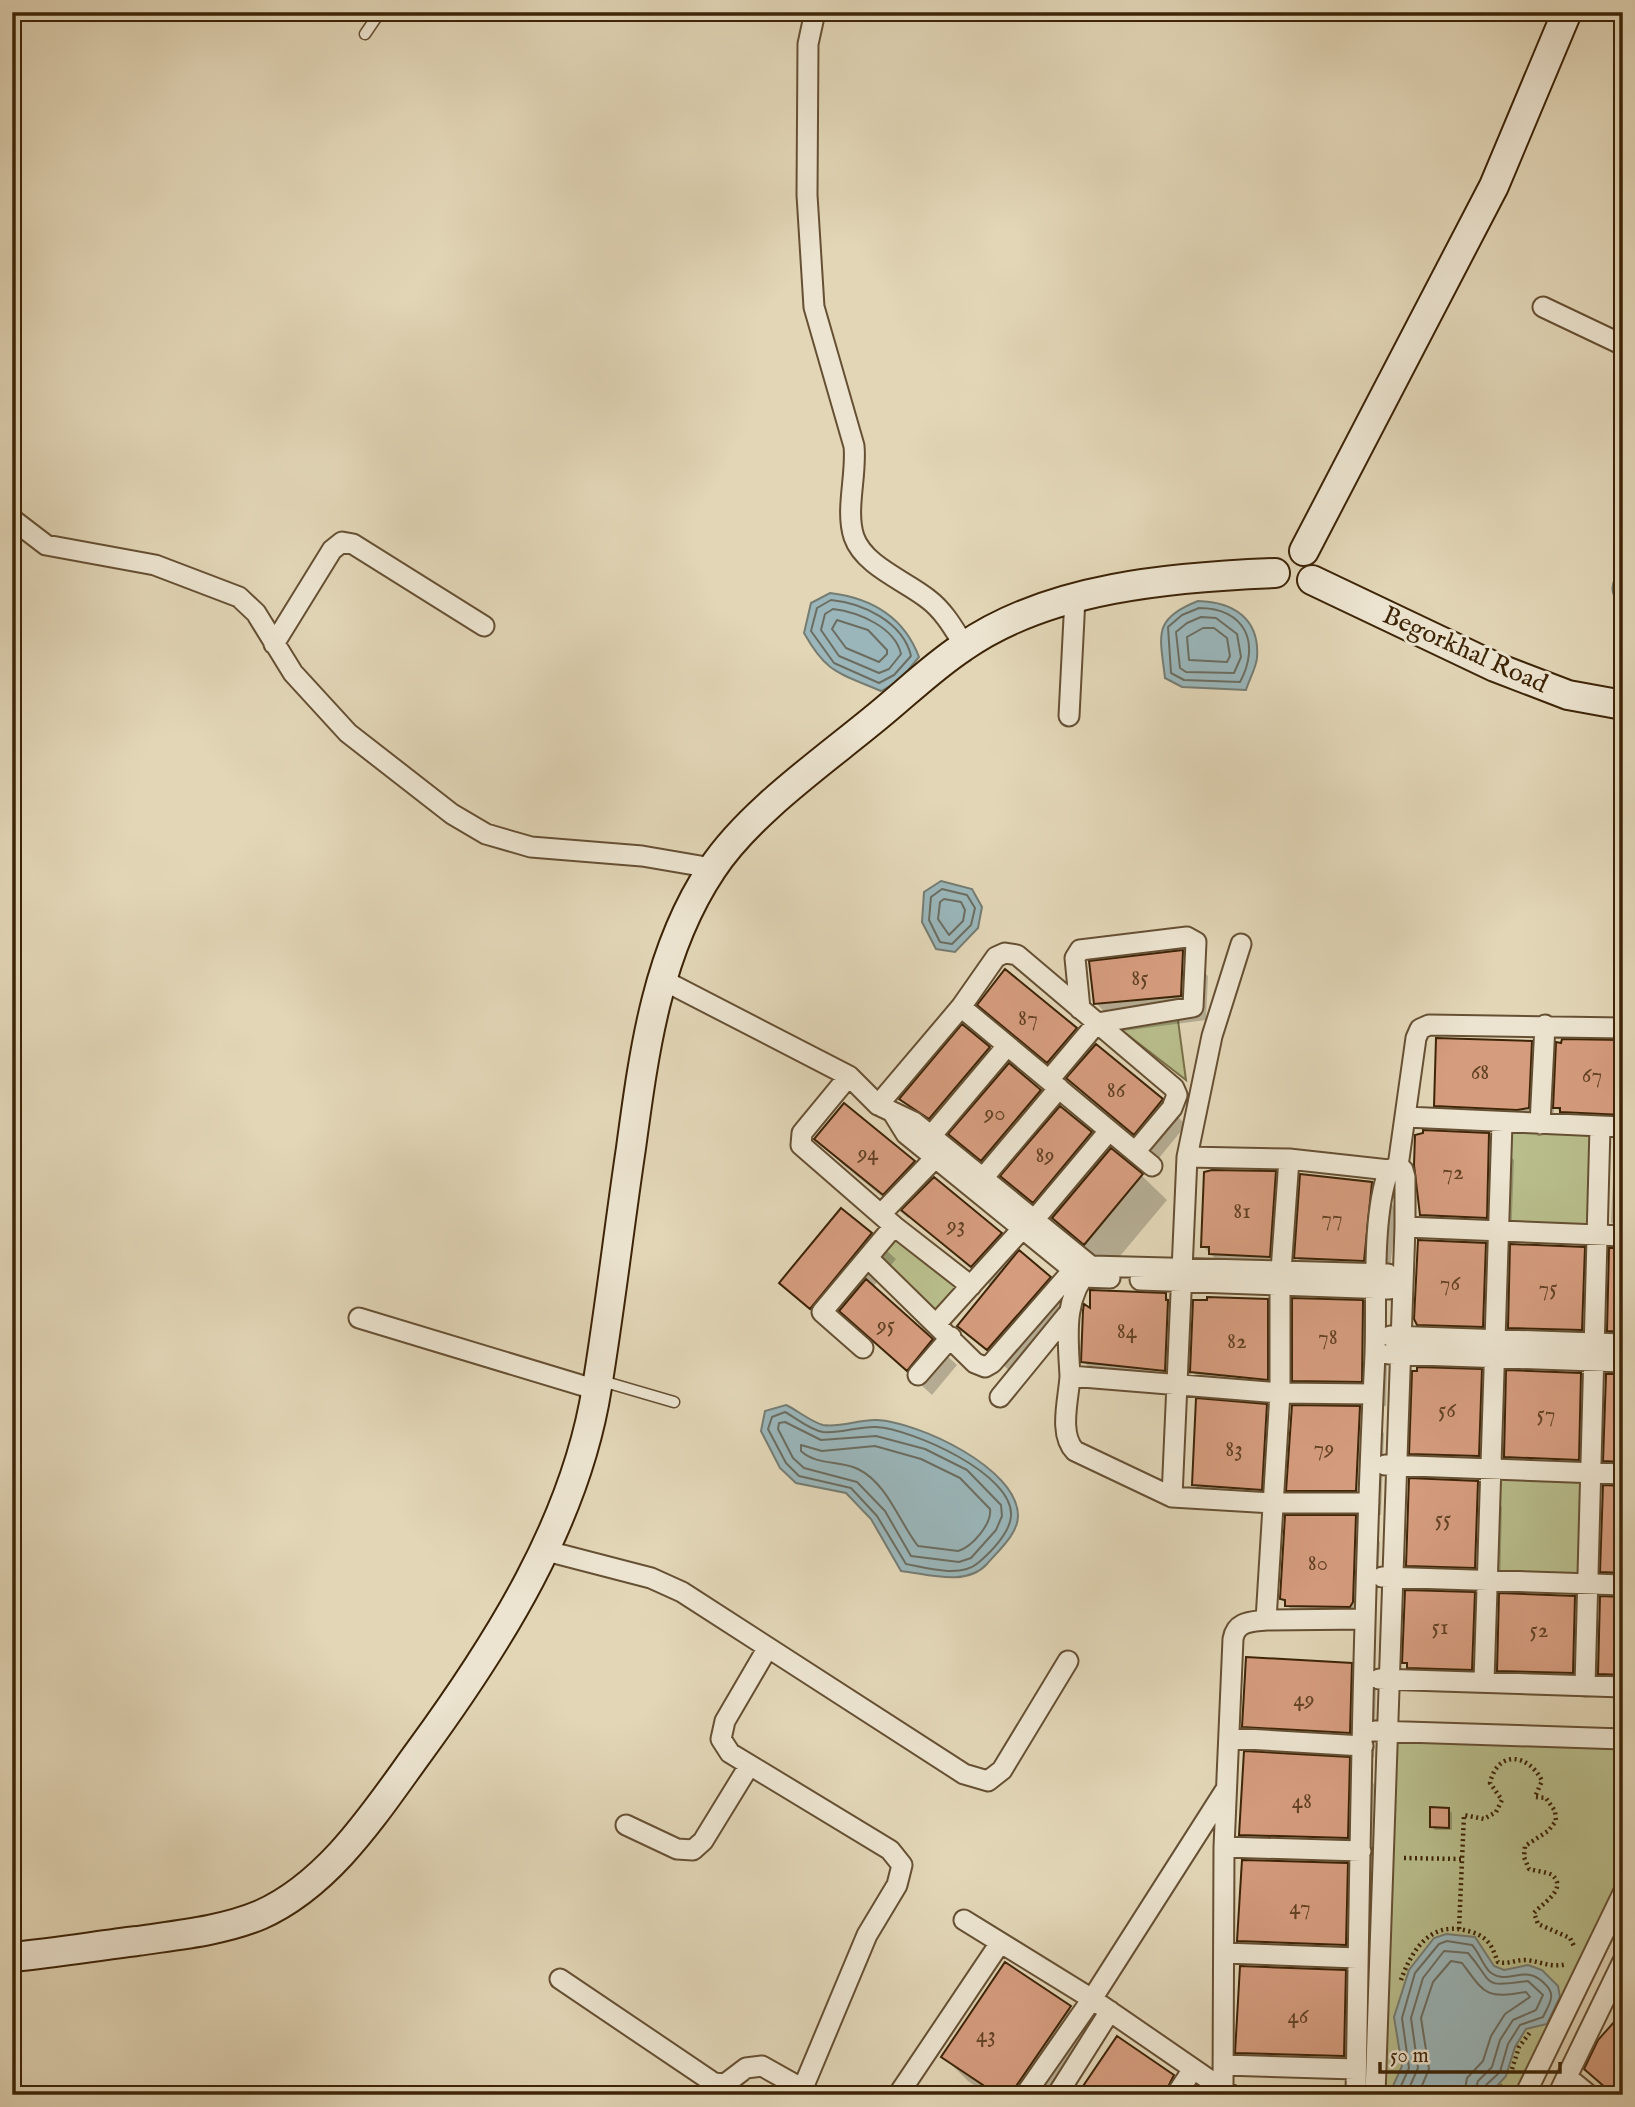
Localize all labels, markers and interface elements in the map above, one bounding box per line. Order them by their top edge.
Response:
street label: Begorkhal Road [1377,599,1553,701]
house number: 85 [1131,964,1149,993]
house number: 87 [1018,1004,1038,1033]
house number: 68 [1471,1058,1489,1087]
house number: 67 [1582,1061,1602,1090]
house number: 86 [1107,1076,1127,1105]
house number: 90 [983,1099,1006,1128]
house number: 94 [856,1139,879,1168]
house number: 89 [1035,1141,1055,1170]
house number: 72 [1442,1158,1464,1187]
house number: 81 [1233,1197,1251,1226]
house number: 77 [1321,1204,1343,1233]
house number: 93 [946,1211,965,1240]
house number: 76 [1440,1269,1462,1298]
house number: 75 [1538,1274,1558,1303]
house number: 95 [876,1311,895,1340]
house number: 84 [1117,1317,1138,1346]
house number: 78 [1318,1323,1338,1352]
house number: 82 [1227,1327,1247,1356]
house number: 56 [1438,1396,1457,1425]
house number: 57 [1536,1400,1556,1429]
house number: 79 [1314,1434,1334,1463]
house number: 83 [1225,1435,1243,1464]
house number: 55 [1435,1505,1451,1534]
house number: 80 [1308,1549,1328,1578]
house number: 51 [1432,1613,1448,1642]
house number: 52 [1529,1616,1549,1645]
house number: 49 [1293,1685,1315,1714]
house number: 48 [1292,1787,1312,1816]
house number: 47 [1289,1893,1311,1922]
house number: 46 [1288,2002,1310,2031]
house number: 43 [976,2021,996,2050]
scale bar [1380,2030,1560,2074]
text: 50 m [1390,2043,1429,2070]

